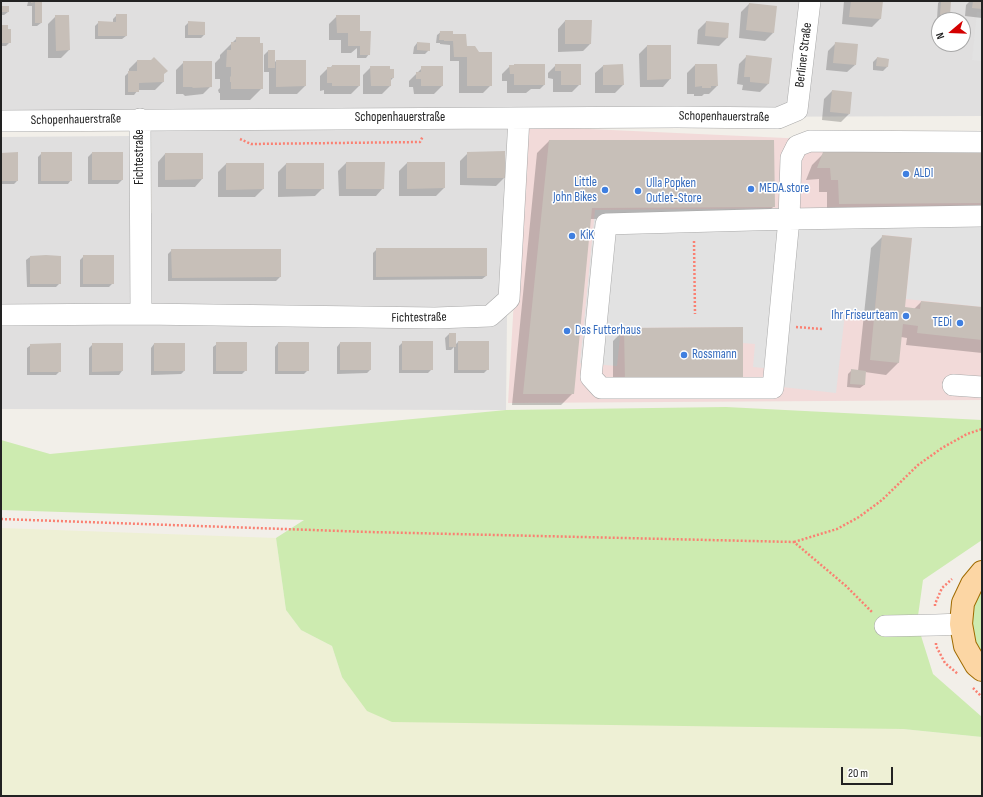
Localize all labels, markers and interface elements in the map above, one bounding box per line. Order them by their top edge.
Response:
north arrow [931,12,971,52]
street label: Berliner Straße [792,22,816,88]
text: N [933,31,947,41]
street label: Schopenhauerstraße [679,108,769,126]
street label: Schopenhauerstraße [355,110,445,126]
street label: Schopenhauerstraße [31,111,121,129]
street label: Fichtestraße [132,129,148,185]
place label: ALDI [914,166,933,182]
marker: ALDI [901,169,911,179]
place label: Little John Bikes [553,175,597,206]
place label: Ulla Popken Outlet-Store [646,176,702,207]
place label: MEDA.store [759,181,809,197]
marker: MEDA.store [746,184,756,194]
marker: Little John Bikes [600,185,610,195]
marker: Ulla Popken Outlet-Store [633,186,643,196]
place label: KiK [580,228,594,244]
marker: KiK [567,231,577,241]
place label: Ihr Friseurteam [831,308,898,324]
street label: Fichtestraße [391,310,447,326]
marker: Ihr Friseurteam [901,311,911,321]
place label: TEDi [933,315,952,331]
marker: TEDi [955,318,965,328]
place label: Das Futterhaus [575,323,641,339]
marker: Das Futterhaus [562,326,572,336]
place label: Rossmann [692,347,737,363]
marker: Rossmann [679,350,689,360]
scale bar [843,759,895,785]
text: 20 m [848,766,868,781]

